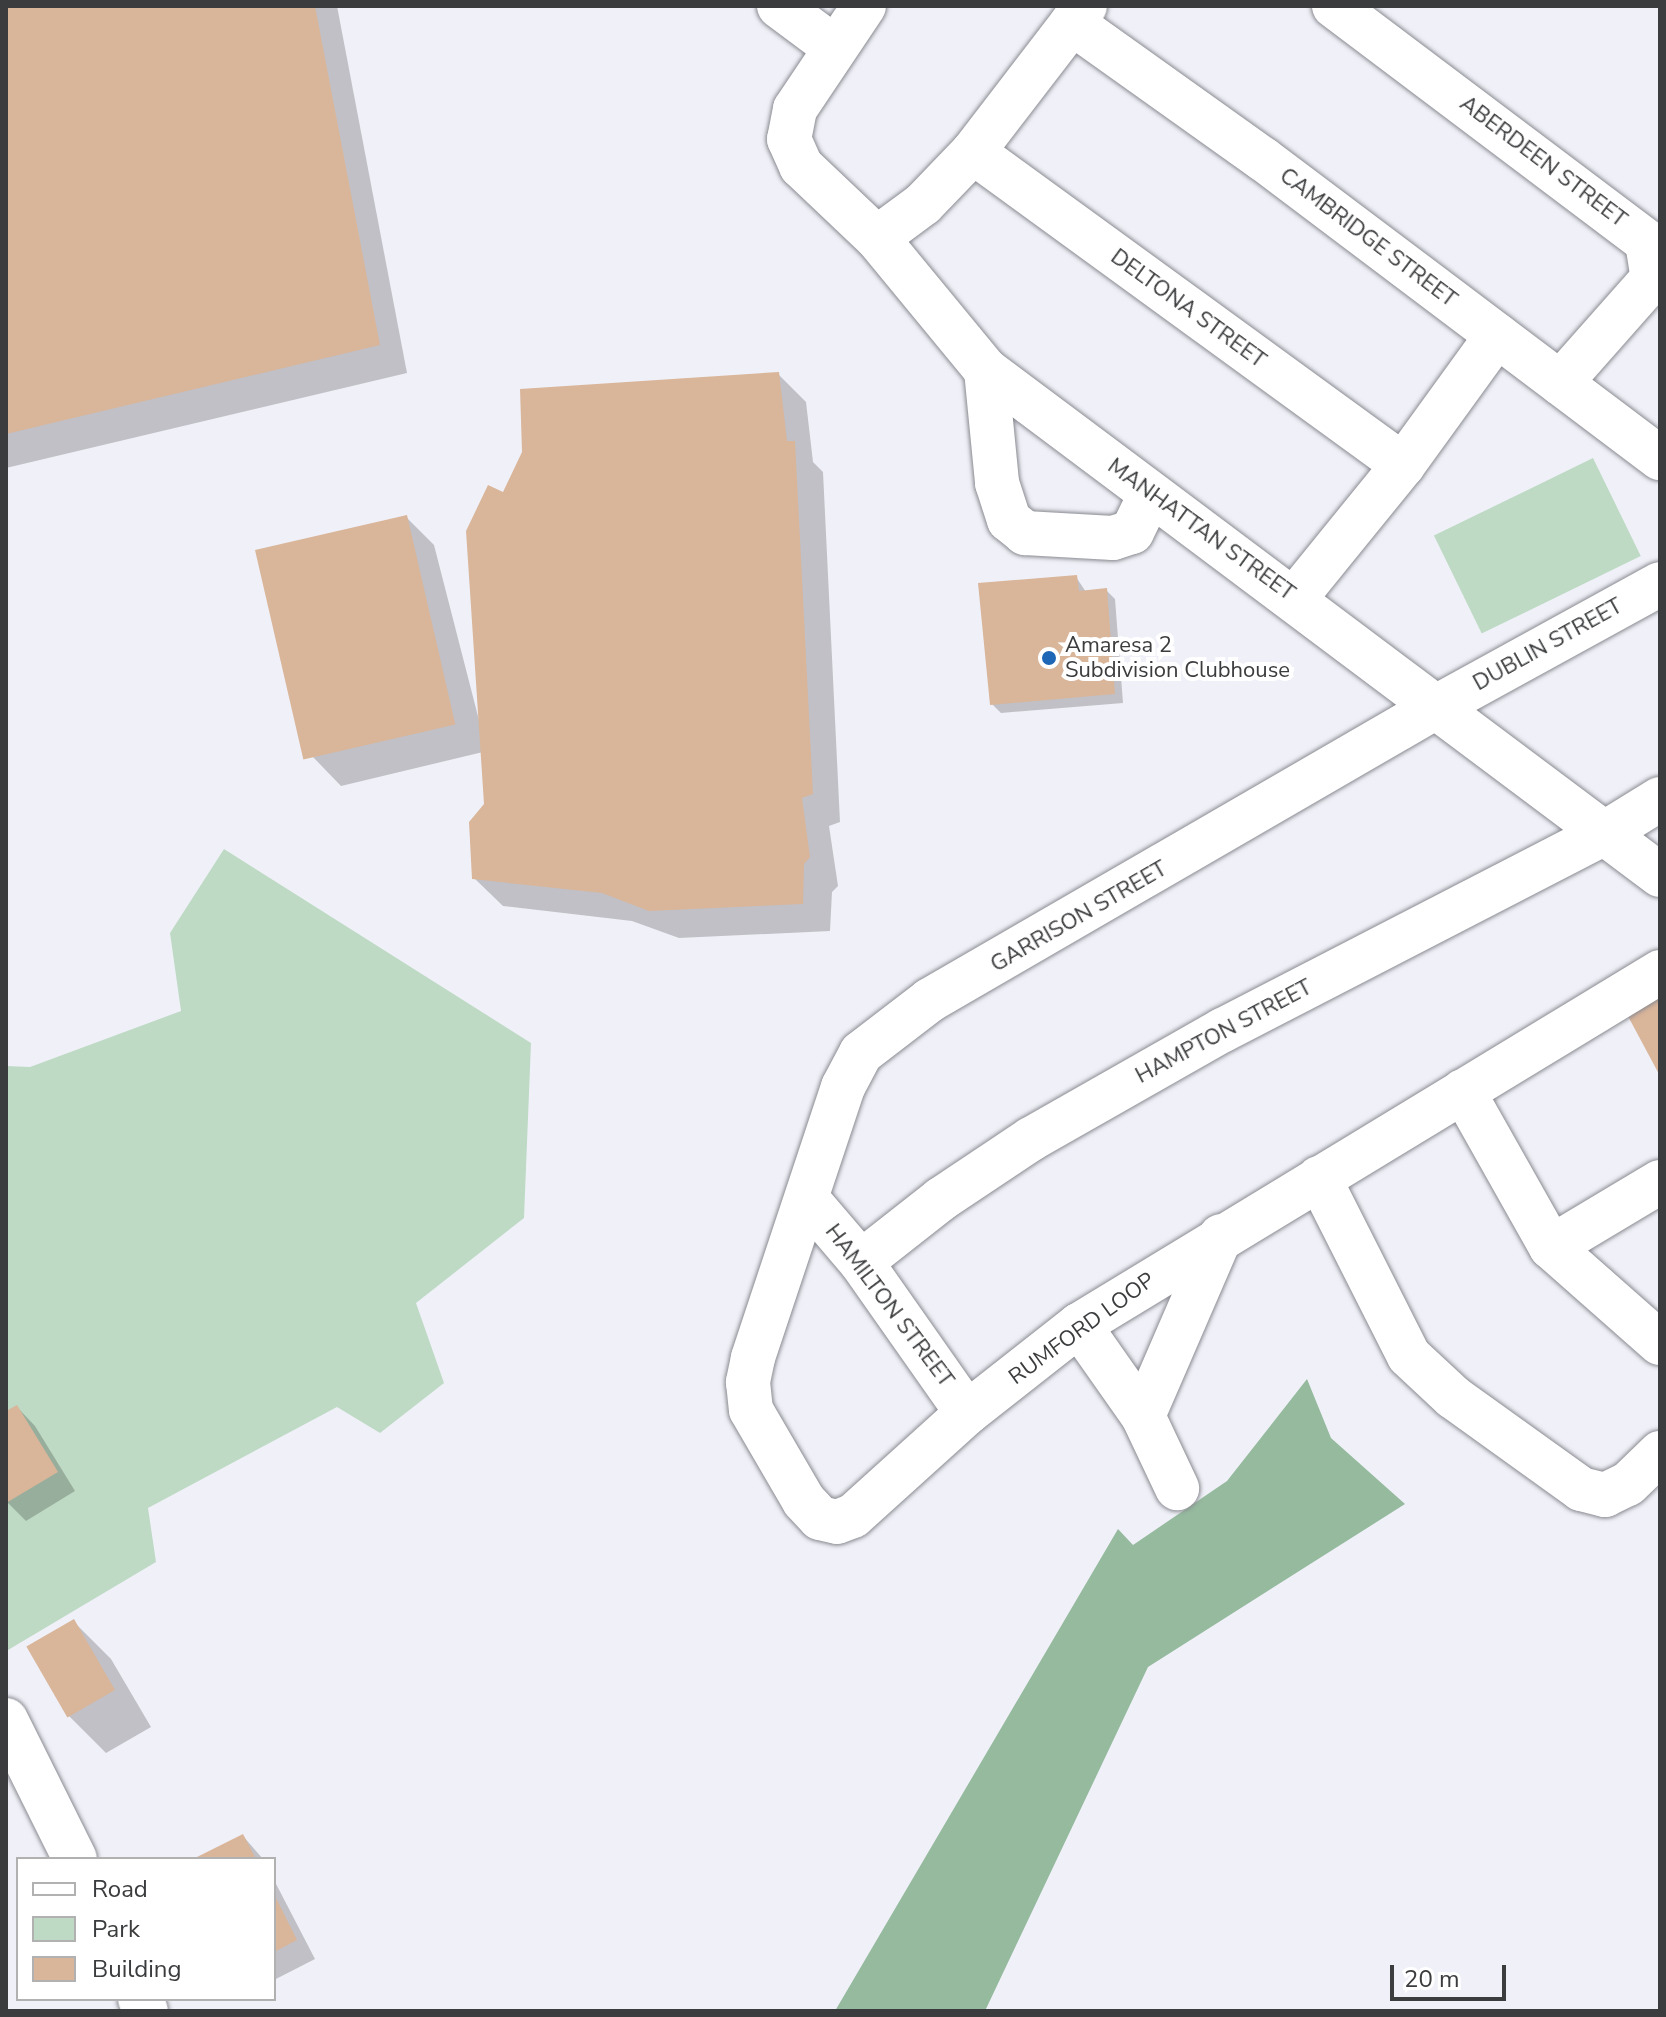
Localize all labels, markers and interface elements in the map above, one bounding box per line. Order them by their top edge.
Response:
street label: ABERDEEN STREET [1454,91,1632,233]
street label: CAMBRIDGE STREET [1274,163,1462,313]
street label: DELTONA STREET [1105,244,1271,374]
street label: MANHATTAN STREET [1102,453,1300,607]
street label: DUBLIN STREET [1469,593,1627,697]
place label: Amaresa 2 Subdivision Clubhouse [1065,632,1290,684]
marker: Amaresa 2 Subdivision Clubhouse [1040,649,1058,667]
street label: GARRISON STREET [986,856,1172,978]
street label: HAMPTON STREET [1131,974,1317,1090]
street label: HAMILTON STREET [819,1219,959,1393]
street label: RUMFORD LOOP [1004,1267,1160,1391]
legend [16,1857,276,2001]
text: Road [92,1873,148,1905]
text: Park [92,1913,140,1945]
scale bar [1394,1949,1510,1999]
text: Building [92,1953,182,1985]
text: 20 m [1404,1963,1460,1995]

